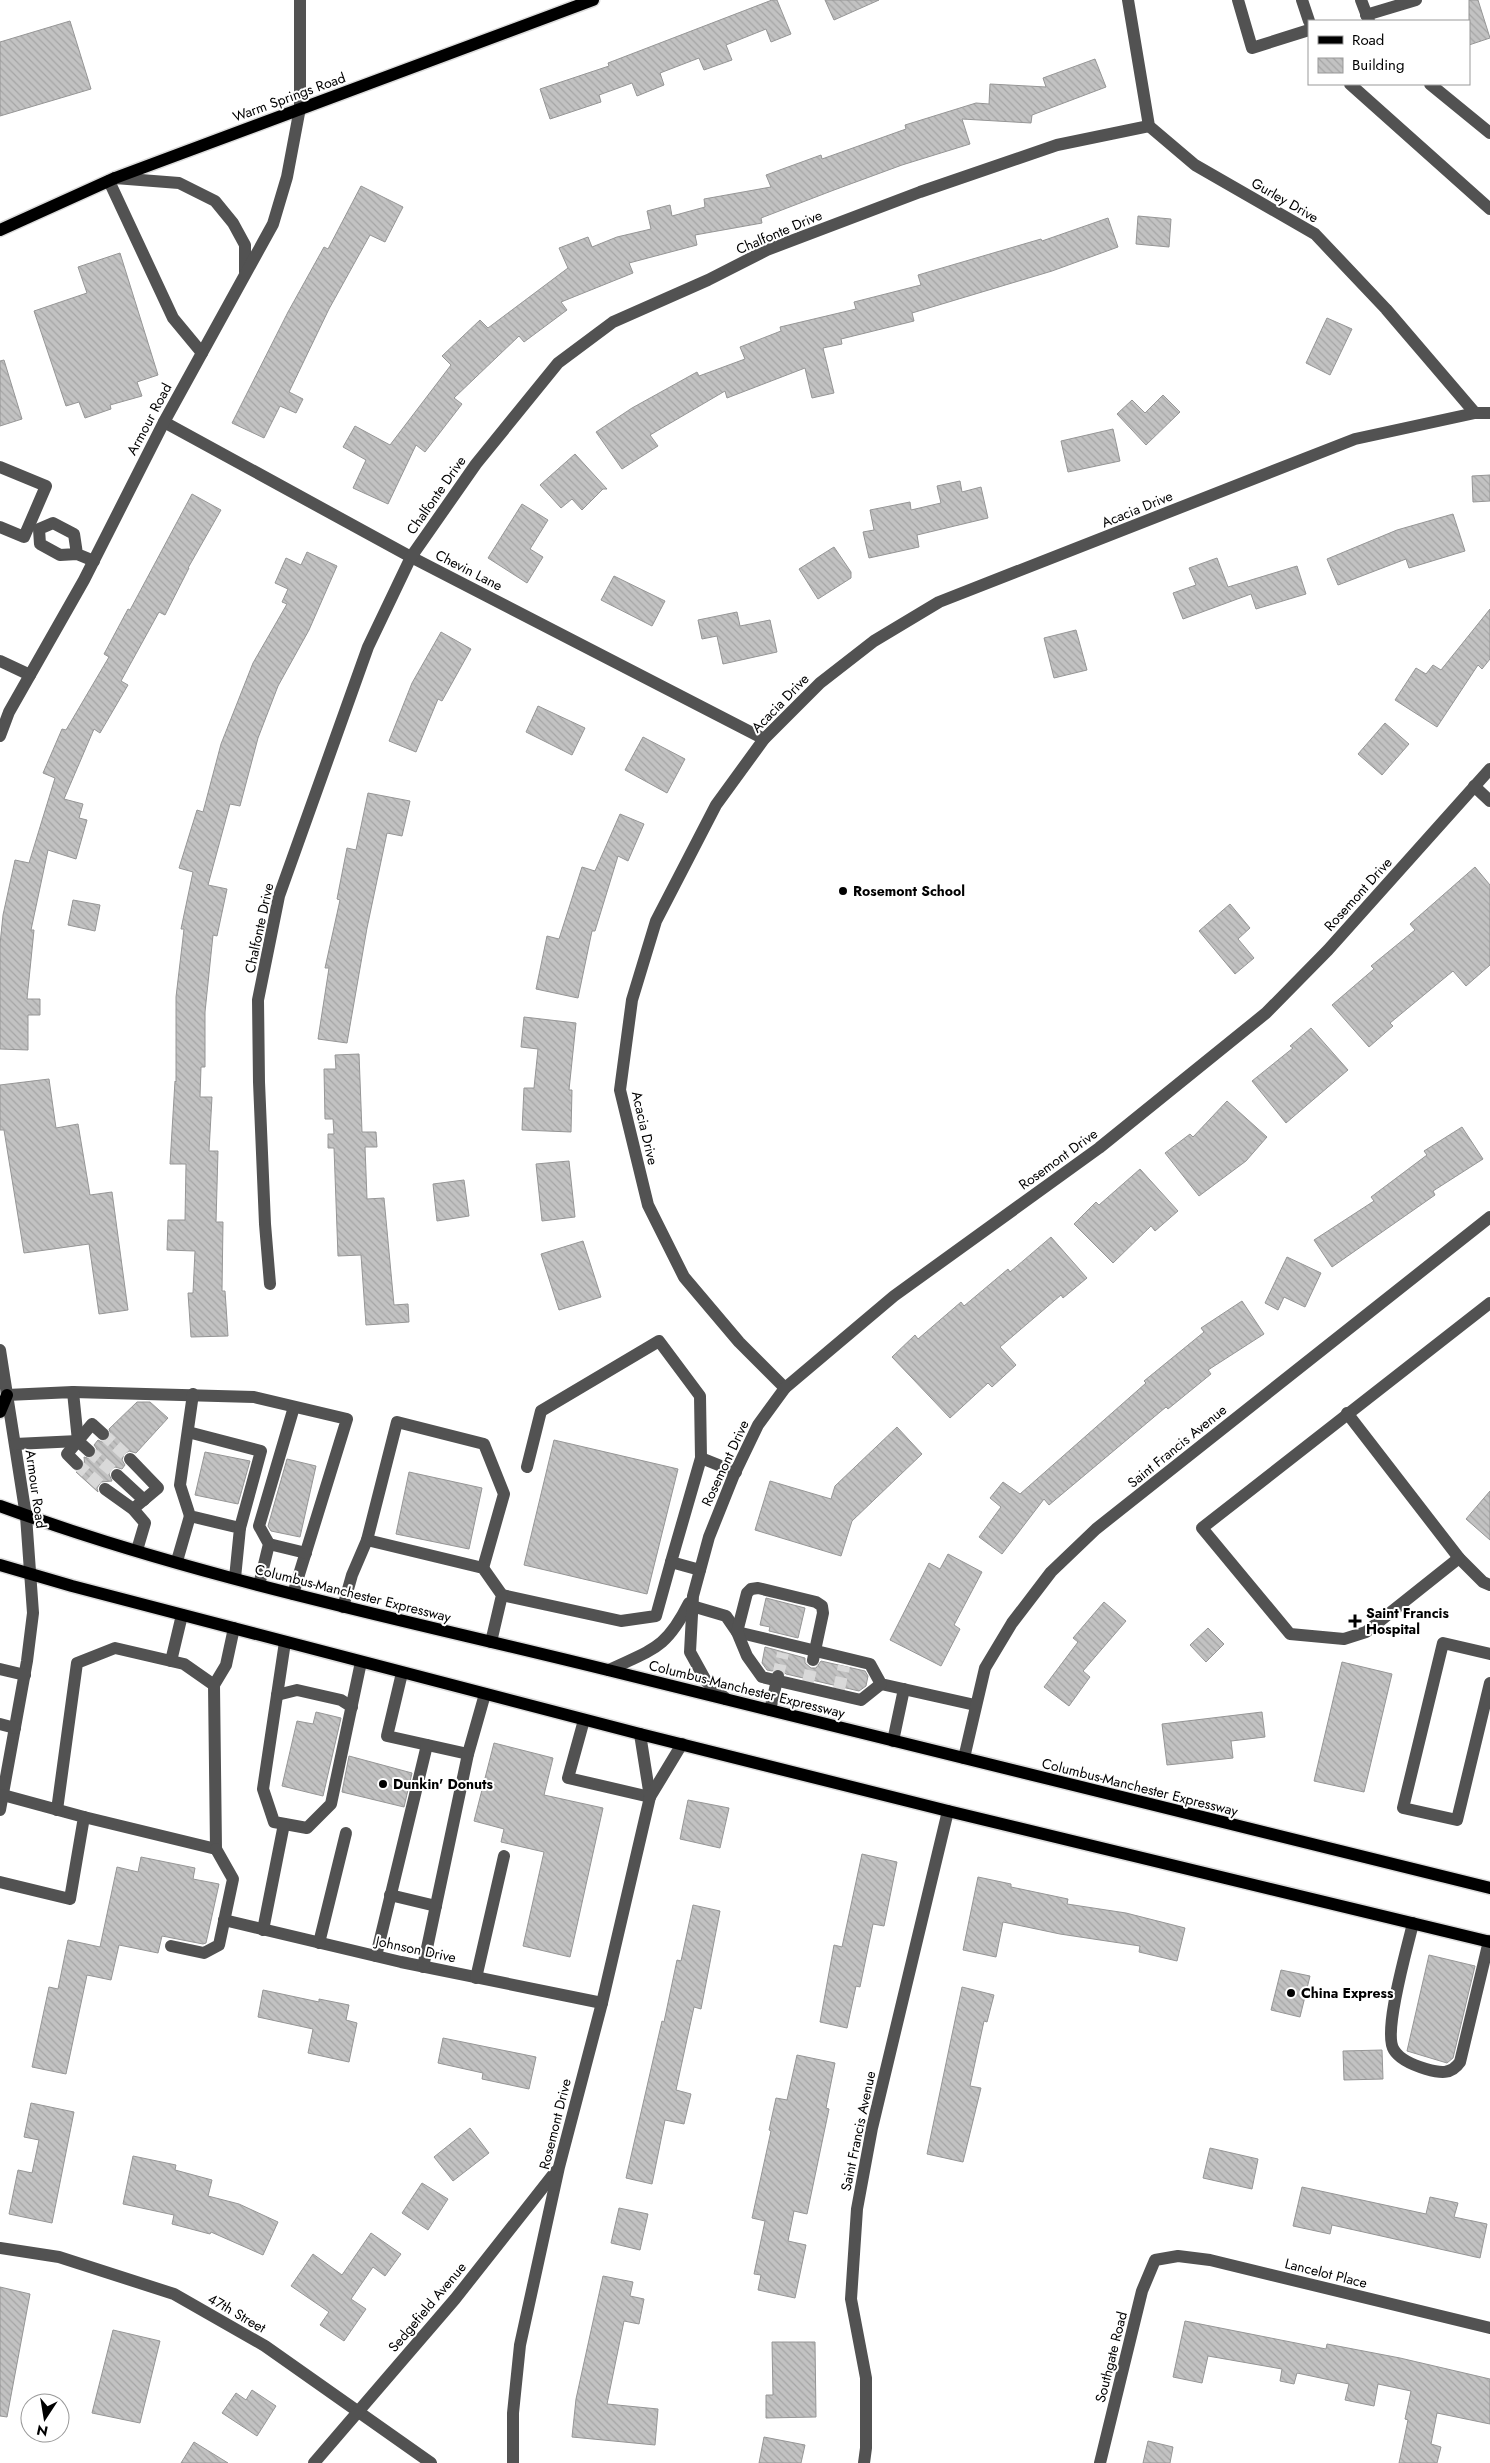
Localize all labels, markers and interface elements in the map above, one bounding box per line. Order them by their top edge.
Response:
legend [1308,20,1470,85]
text: Road [1352,29,1384,51]
text: Building [1352,54,1404,76]
street label: Warm Springs Road [230,67,348,127]
street label: Gurley Drive [1248,173,1322,227]
street label: Chalfonte Drive [733,205,825,259]
street label: Armour Road [122,379,176,459]
street label: Chalfonte Drive [401,452,471,538]
street label: Acacia Drive [1098,486,1176,532]
street label: Chevin Lane [432,545,506,595]
street label: Acacia Drive [747,669,813,737]
street label: Rosemont Drive [1319,853,1397,935]
street label: Chalfonte Drive [240,881,278,975]
place label: Rosemont School [853,881,965,901]
marker: Rosemont School [837,885,849,897]
street label: Acacia Drive [627,1089,663,1167]
street label: Rosemont Drive [1015,1124,1101,1194]
street label: Saint Francis Avenue [1123,1400,1231,1492]
street label: Rosemont Drive [696,1417,754,1509]
street label: Armour Road [21,1448,51,1530]
street label: Columbus-Manchester Expressway [253,1559,454,1627]
place label: Saint Francis Hospital [1366,1603,1449,1639]
marker: Saint Francis Hospital [1348,1614,1362,1628]
street label: Columbus-Manchester Expressway [647,1655,848,1723]
street label: Columbus-Manchester Expressway [1040,1753,1241,1821]
place label: Dunkin' Donuts [393,1774,494,1794]
marker: Dunkin' Donuts [377,1778,389,1790]
street label: Johnson Drive [372,1930,458,1967]
place label: China Express [1301,1983,1394,2003]
marker: China Express [1285,1987,1297,1999]
street label: Saint Francis Avenue [835,2069,881,2193]
street label: Rosemont Drive [534,2076,576,2172]
street label: Lancelot Place [1283,2253,1369,2293]
street label: Sedgefield Avenue [383,2258,471,2356]
street label: 47th Street [204,2288,270,2338]
street label: Southgate Road [1090,2309,1132,2405]
north arrow [20,2393,70,2443]
text: N [35,2420,50,2442]

